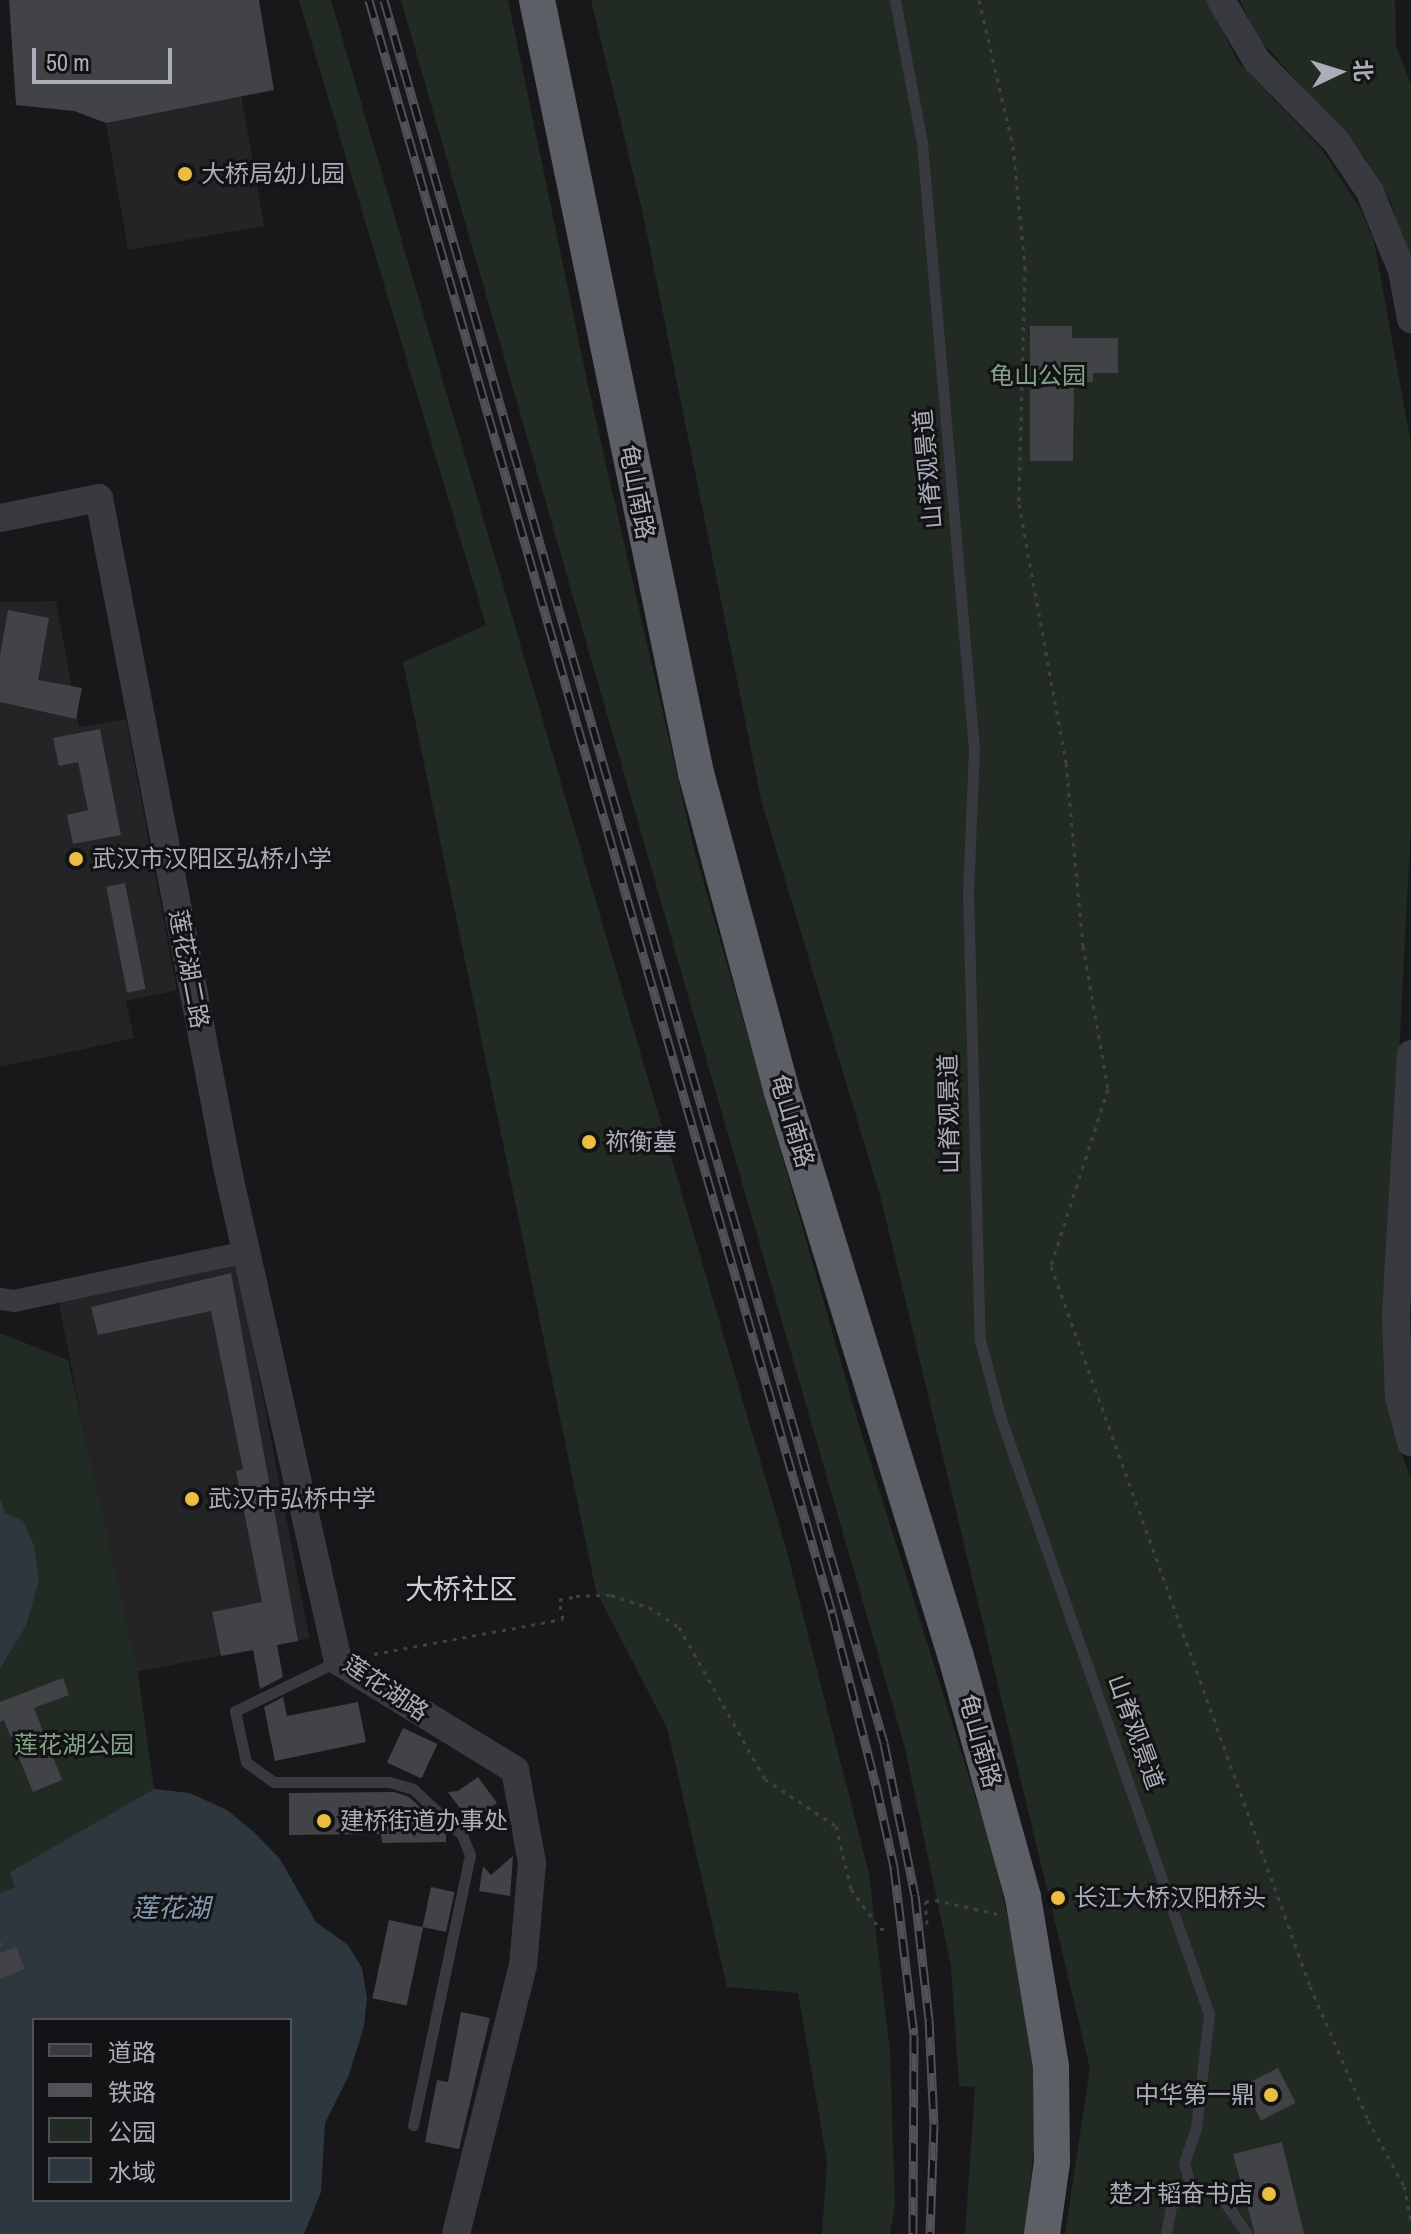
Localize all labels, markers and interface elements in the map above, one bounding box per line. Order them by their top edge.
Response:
scale bar [36,32,176,82]
north arrow [1299,32,1379,112]
text: 50 m [46,46,90,78]
text: 北 [1347,58,1379,82]
place label: 大桥局幼儿园 [201,160,345,188]
marker: 大桥局幼儿园 [176,165,194,183]
park label: 龟山公园 [990,362,1086,390]
street label: 山脊观景道 [908,408,948,530]
street label: 龟山南路 [614,442,660,542]
place label: 武汉市汉阳区弘桥小学 [92,845,332,873]
marker: 武汉市汉阳区弘桥小学 [67,850,85,868]
street label: 莲花湖二路 [163,907,215,1031]
street label: 山脊观景道 [934,1054,964,1174]
street label: 龟山南路 [764,1071,820,1171]
place label: 祢衡墓 [605,1128,677,1156]
marker: 祢衡墓 [580,1133,598,1151]
place label: 武汉市弘桥中学 [208,1485,376,1513]
marker: 武汉市弘桥中学 [183,1490,201,1508]
district label: 大桥社区 [405,1572,517,1606]
street label: 莲花湖路 [338,1649,434,1727]
street label: 山脊观景道 [1102,1671,1170,1793]
street label: 龟山南路 [953,1691,1007,1791]
park label: 莲花湖公园 [14,1731,134,1759]
place label: 建桥街道办事处 [340,1807,508,1835]
marker: 建桥街道办事处 [315,1812,333,1830]
place label: 长江大桥汉阳桥头 [1074,1884,1266,1912]
marker: 长江大桥汉阳桥头 [1049,1889,1067,1907]
water label: 莲花湖 [132,1892,210,1924]
legend [32,2018,292,2202]
text: 道路 [108,2036,156,2068]
text: 铁路 [108,2076,156,2108]
place label: 中华第一鼎 [1135,2081,1255,2109]
marker: 中华第一鼎 [1262,2086,1280,2104]
text: 公园 [108,2116,156,2148]
text: 水域 [108,2156,156,2188]
place label: 楚才韬奋书店 [1109,2180,1253,2208]
marker: 楚才韬奋书店 [1260,2185,1278,2203]

